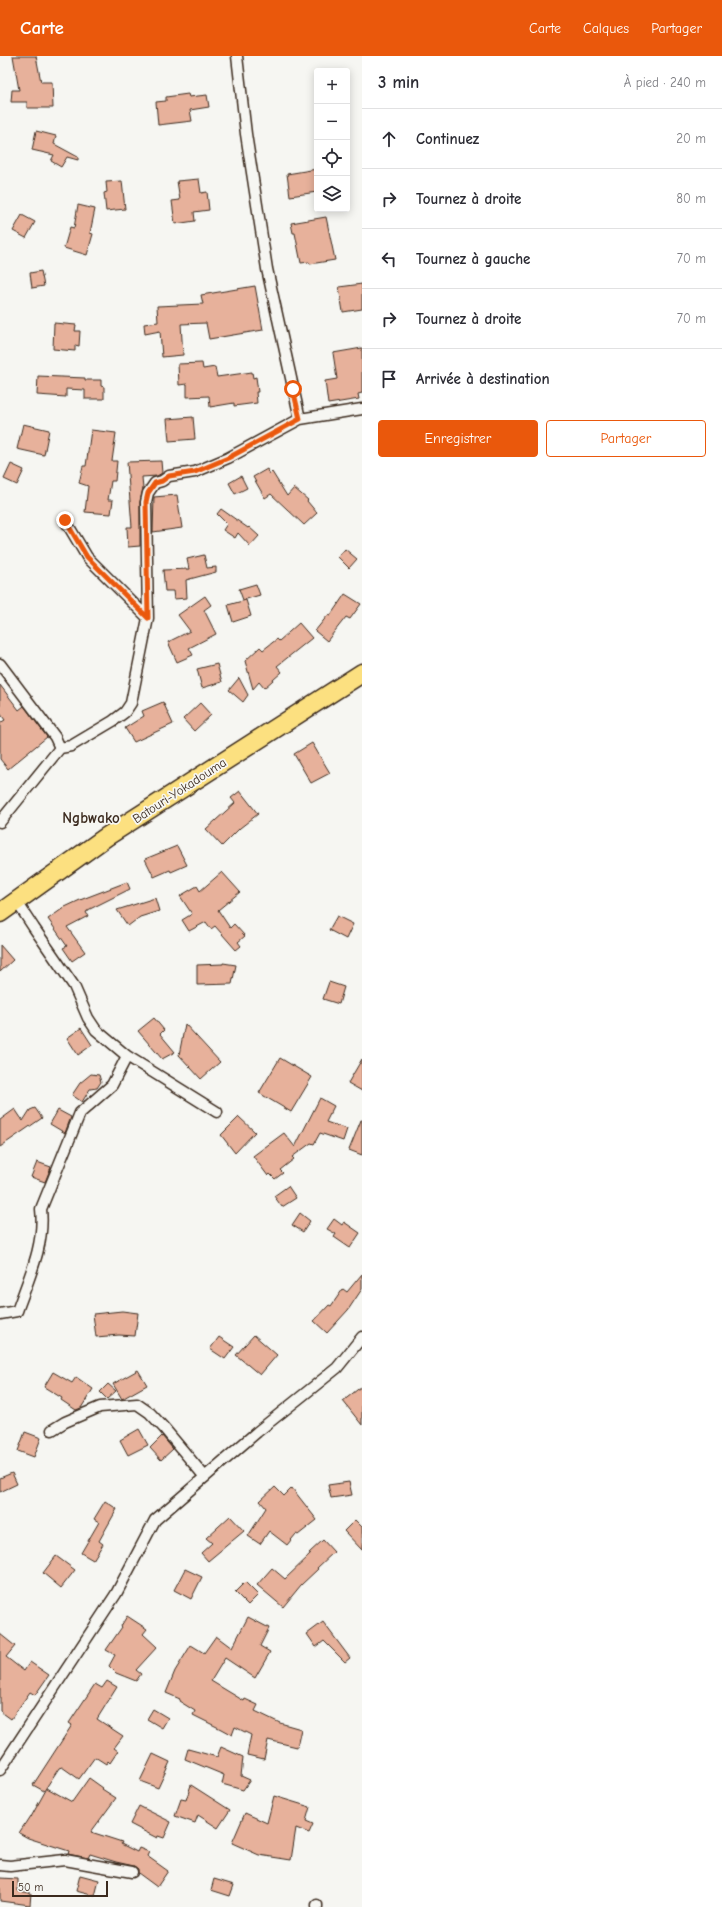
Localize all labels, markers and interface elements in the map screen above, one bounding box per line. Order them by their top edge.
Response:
text: Carte [20,17,64,39]
text: Carte [529,20,561,37]
text: Calques [583,20,629,37]
text: Partager [651,20,702,37]
map controls [314,68,350,212]
button: + [314,68,350,104]
text: 3 min [378,73,419,92]
text: À pied · 240 m [624,75,706,90]
button: − [314,104,350,140]
icon: ahead [378,128,400,150]
text: Continuez [416,130,479,148]
text: 20 m [676,131,706,146]
button: locate [314,140,350,176]
button: layers [314,176,350,212]
icon: right [378,188,400,210]
text: Tournez à droite [416,190,521,208]
text: 80 m [676,191,706,206]
icon: left [378,248,400,270]
text: Tournez à gauche [416,250,530,268]
text: 70 m [677,251,706,266]
icon: right [378,308,400,330]
text: Tournez à droite [416,310,521,328]
text: 70 m [677,311,706,326]
icon: arrive [378,368,400,390]
text: Arrivée à destination [416,370,550,388]
route start [284,380,302,398]
button: Enregistrer [378,420,538,457]
button: Partager [546,420,706,457]
route end [56,511,74,529]
street label: Batouri-Yokadouma [130,755,229,826]
district label: Ngbwako [62,809,120,827]
scale bar [12,1879,108,1898]
text: 50 m [18,1881,43,1894]

